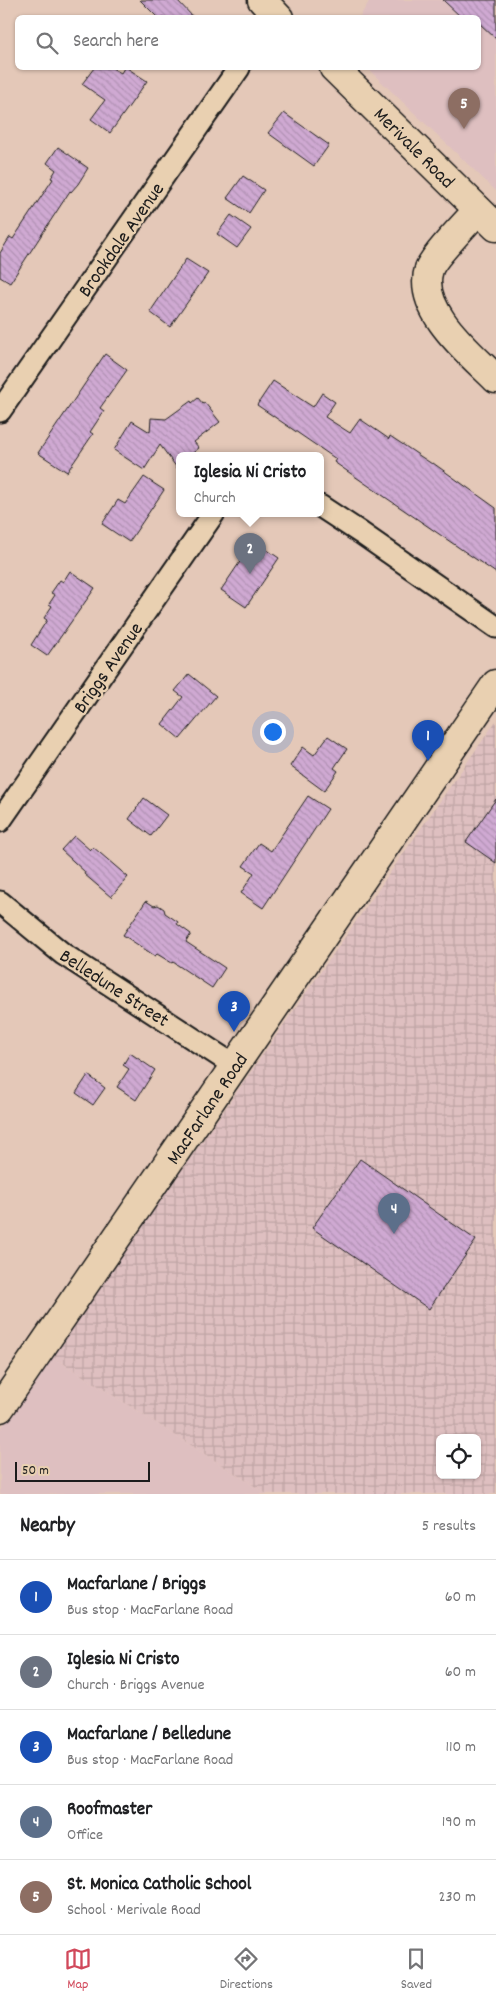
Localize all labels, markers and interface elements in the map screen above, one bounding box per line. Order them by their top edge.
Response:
search box [15,15,481,70]
icon: search [33,29,61,57]
text: Search here [73,29,159,56]
pin: 5 [448,88,480,129]
street label: Merivale Road [366,102,460,196]
street label: Brookdale Avenue [72,177,173,304]
popup [176,452,324,517]
text: Iglesia Ni Cristo [194,460,306,487]
text: Church [194,487,236,510]
pin: 2 [234,533,266,574]
street label: Briggs Avenue [68,617,151,720]
your location [260,719,286,745]
pin: 1 [412,720,444,761]
street label: Belledune Street [53,944,174,1036]
pin: 3 [218,991,250,1032]
street label: MacFarlane Road [161,1048,256,1171]
pin: 4 [378,1193,410,1234]
map controls [436,1434,481,1479]
button: locate [436,1434,481,1479]
scale bar [15,1459,150,1482]
text: 50 m [22,1461,49,1481]
text: Nearby [20,1512,75,1542]
text: 5 results [422,1515,476,1538]
text: Macfarlane / Briggs [67,1572,206,1599]
text: 1 [34,1586,38,1609]
text: 60 m [445,1586,476,1609]
text: Bus stop · MacFarlane Road [67,1599,233,1622]
text: Iglesia Ni Cristo [67,1647,179,1674]
text: 2 [33,1661,40,1684]
text: 60 m [445,1661,476,1684]
text: Church · Briggs Avenue [67,1674,204,1697]
text: Macfarlane / Belledune [67,1722,231,1749]
text: 3 [32,1736,40,1759]
text: 110 m [446,1736,476,1759]
text: Bus stop · MacFarlane Road [67,1749,233,1772]
text: Roofmaster [67,1797,152,1824]
text: 4 [33,1811,39,1834]
text: 190 m [442,1811,476,1834]
text: Office [67,1824,103,1847]
text: St. Monica Catholic School [67,1872,251,1899]
text: 5 [32,1886,40,1909]
text: 230 m [439,1886,476,1909]
text: School · Merivale Road [67,1899,201,1922]
tab: Map [64,1945,92,1995]
tab: Directions [220,1945,273,1995]
tab: Saved [401,1945,432,1995]

